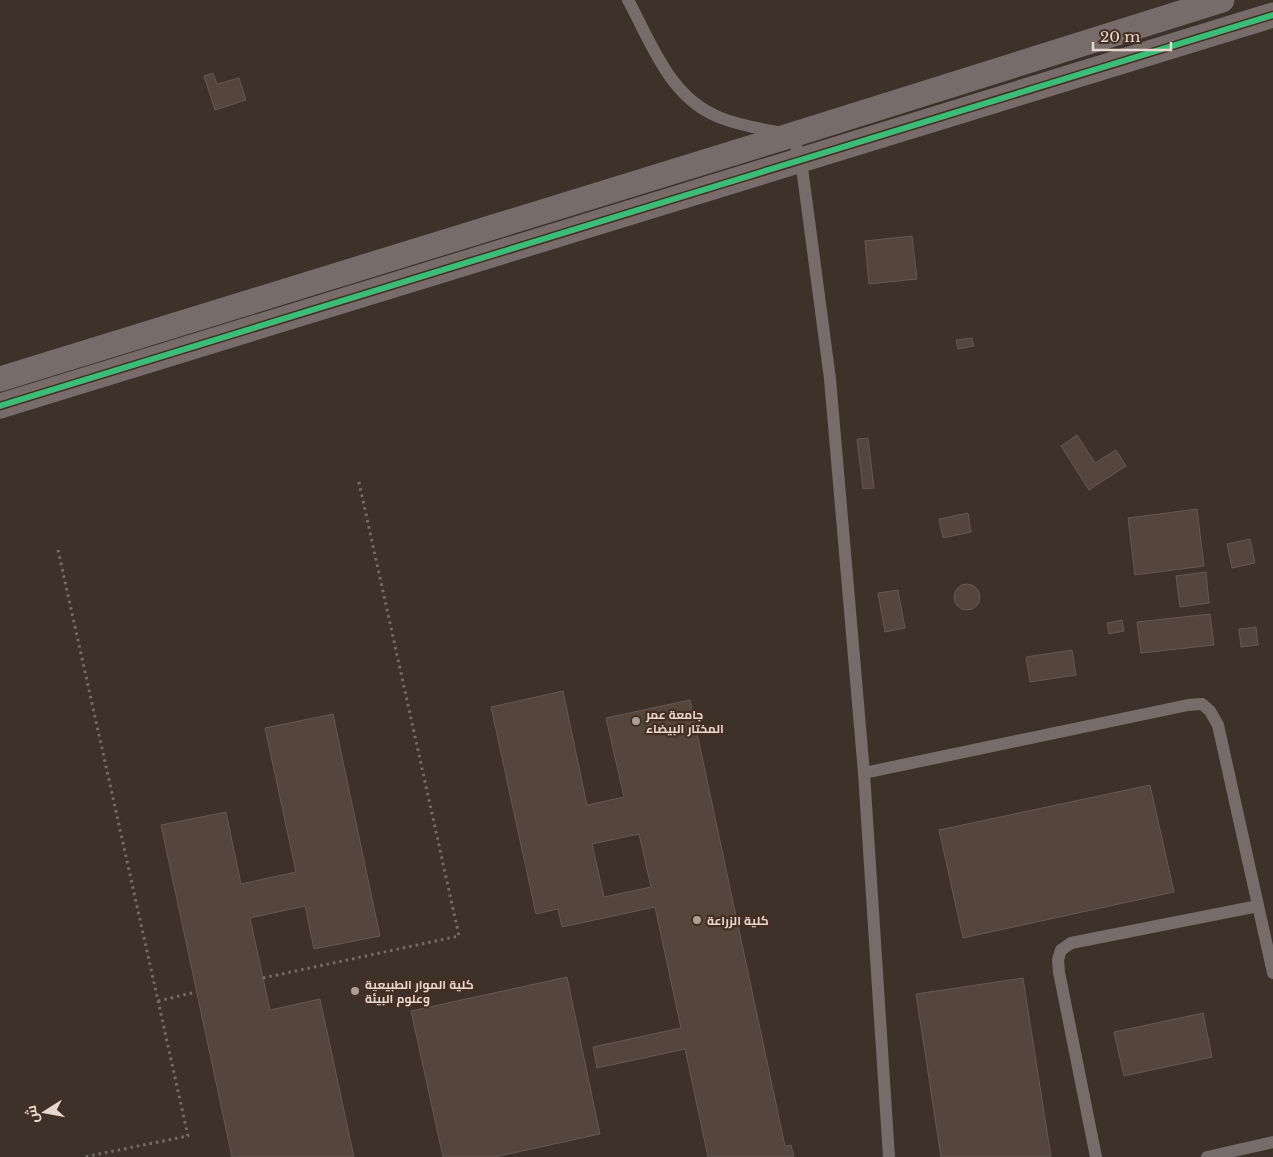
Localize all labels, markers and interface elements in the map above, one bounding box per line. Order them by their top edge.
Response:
scale bar [1093,20,1170,52]
text: 20 m [1100,27,1140,46]
place label: جامعة عمر المختار البيضاء [645,707,724,737]
marker: جامعة عمر المختار البيضاء [630,715,642,727]
place label: كلية الزراعة [707,913,769,929]
marker: كلية الزراعة [691,914,703,926]
place label: كلية الموار الطبيعية وعلوم البيئة [365,977,474,1007]
marker: كلية الموار الطبيعية وعلوم البيئة [349,985,361,997]
north arrow [20,1087,70,1137]
text: ش [22,1104,43,1125]

